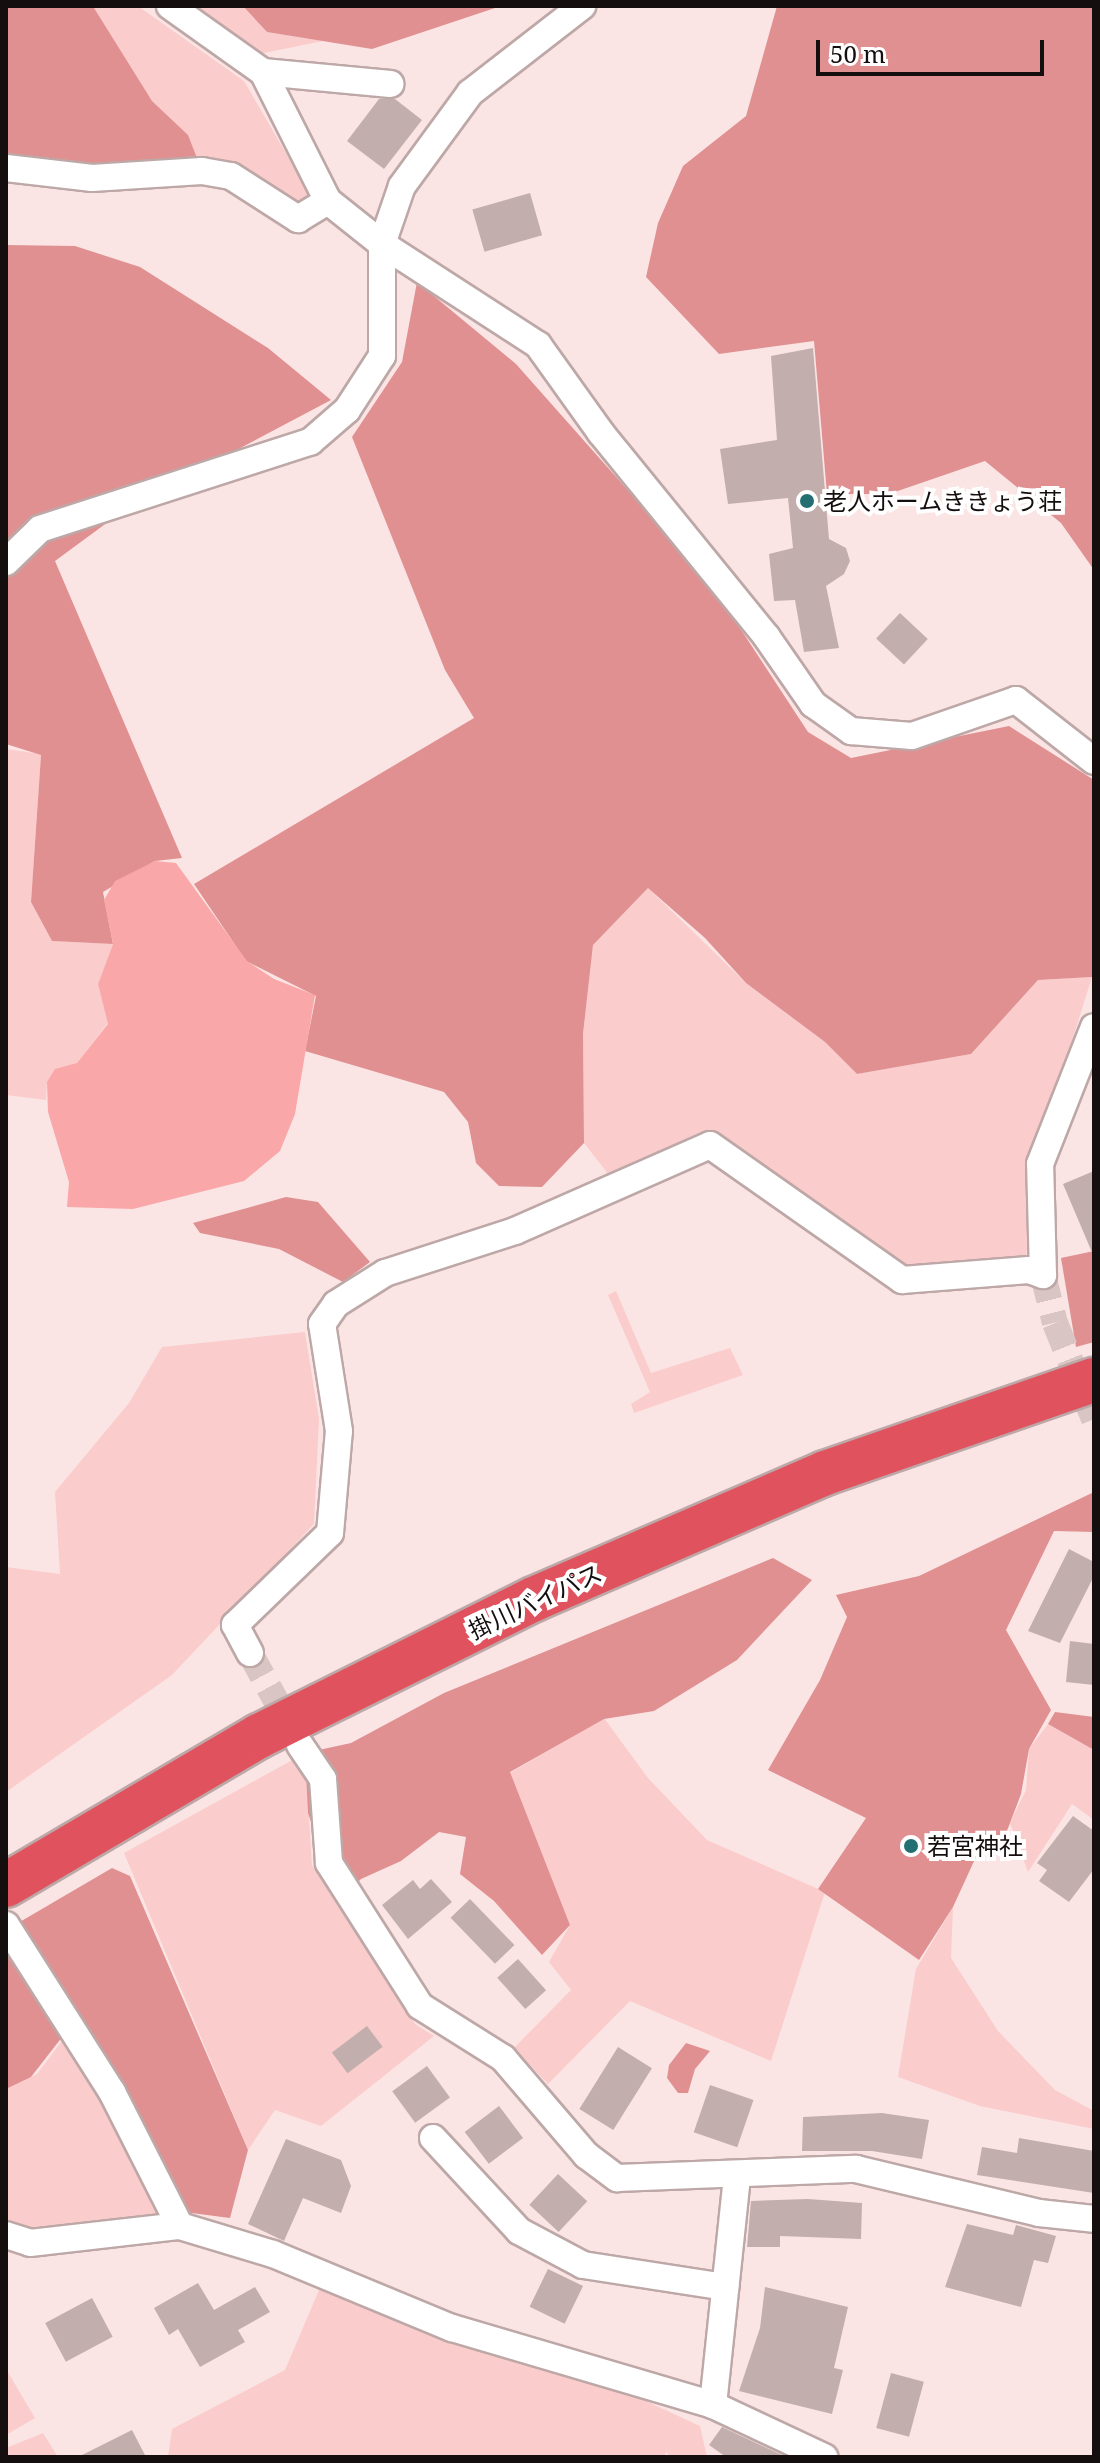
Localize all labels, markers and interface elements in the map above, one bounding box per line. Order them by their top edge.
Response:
scale bar [820,24,1048,74]
text: 50 m [830,37,886,70]
place label: 老人ホームききょう荘 [823,487,1063,515]
marker: 老人ホームききょう荘 [798,492,816,510]
street label: 掛川バイパス [464,1558,606,1644]
place label: 若宮神社 [927,1832,1023,1860]
marker: 若宮神社 [902,1837,920,1855]

